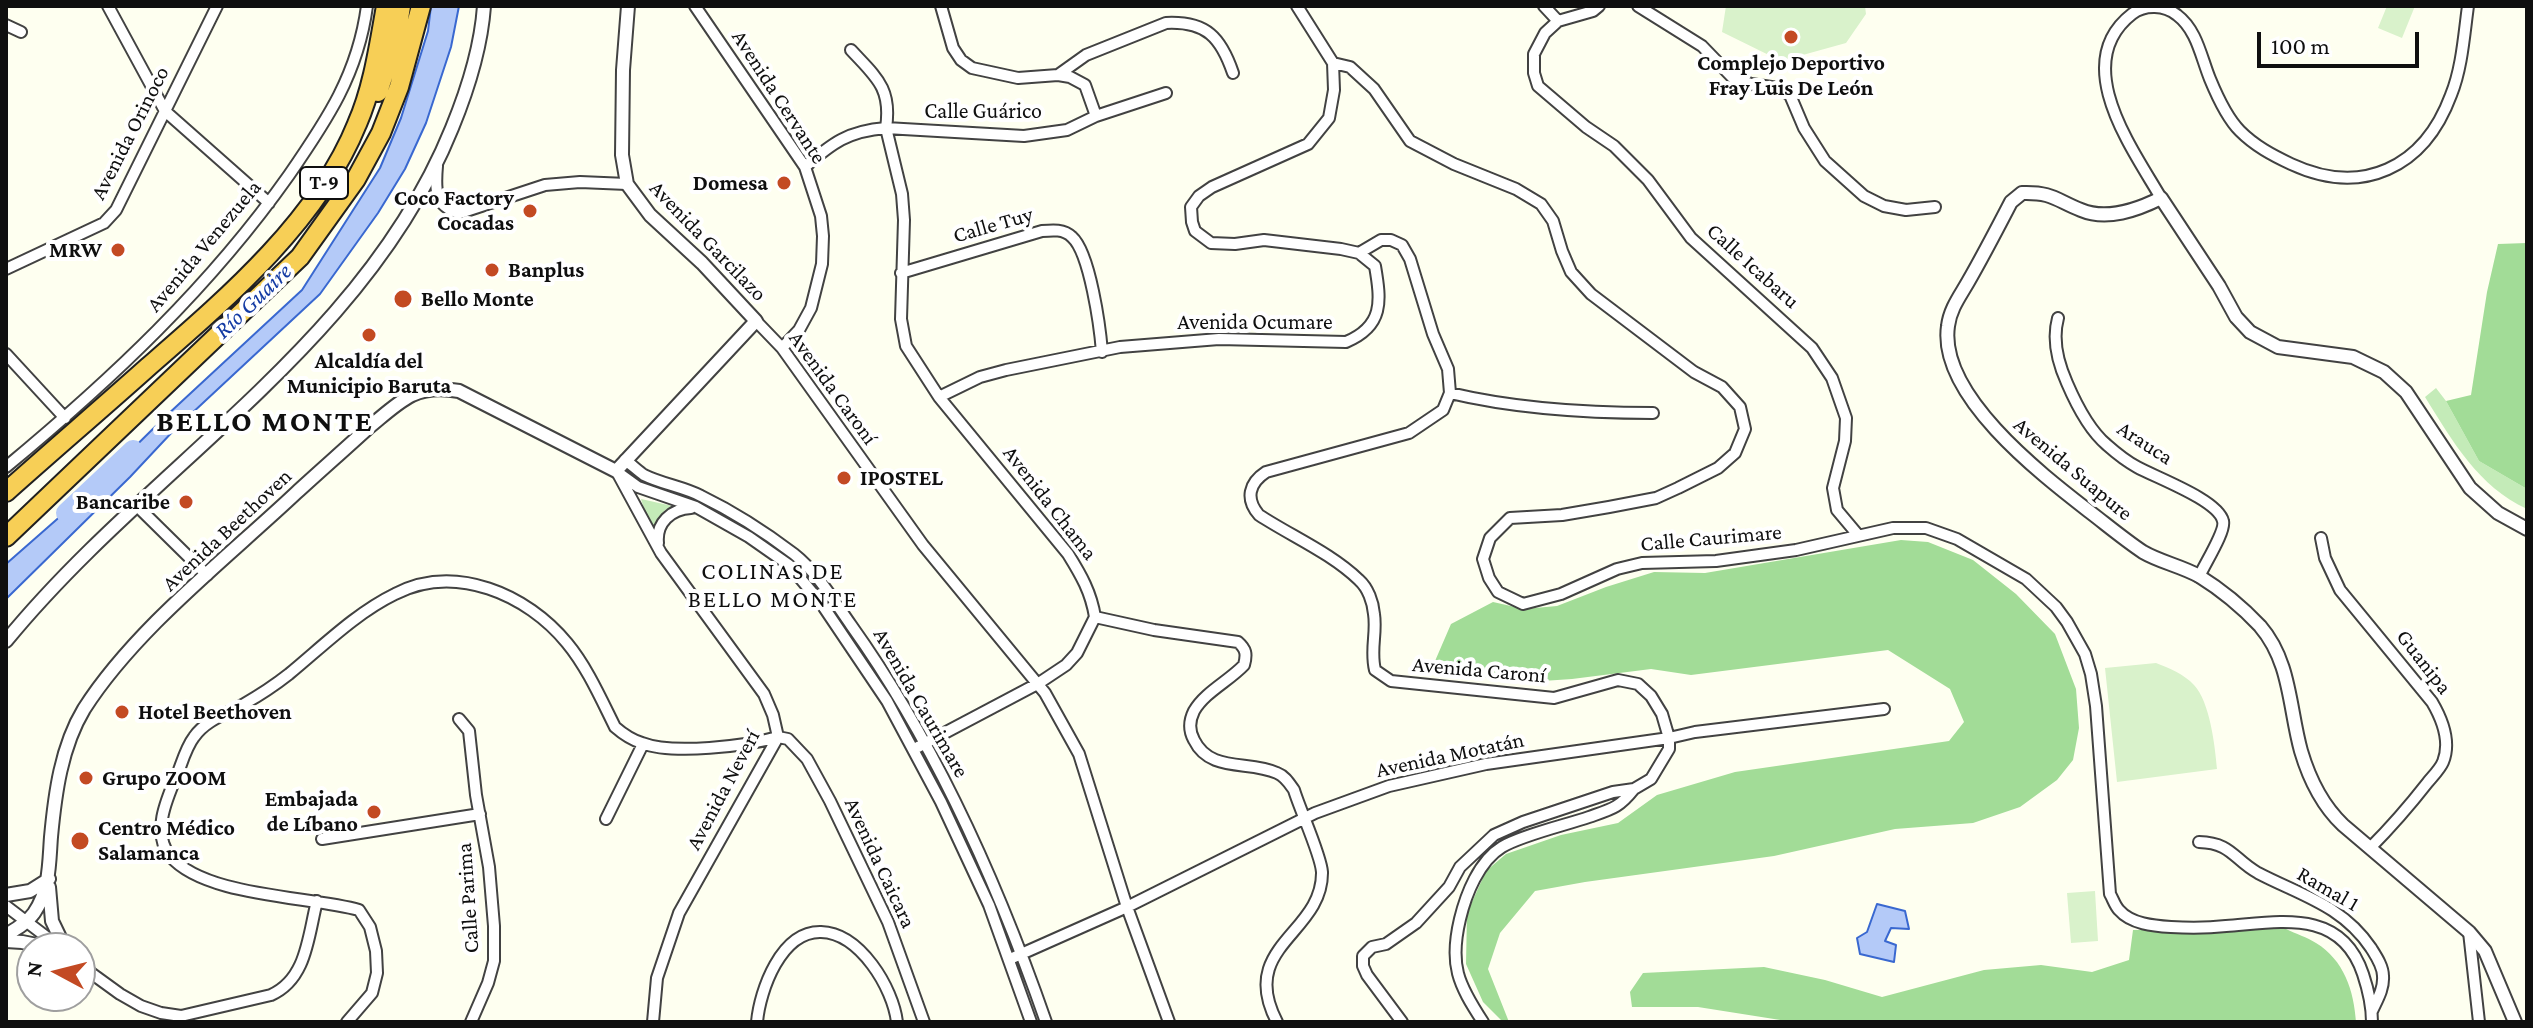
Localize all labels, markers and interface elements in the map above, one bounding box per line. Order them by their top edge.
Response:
scale bar [2261,16,2423,66]
street label: Avenida Cervante [726,25,832,169]
marker: Complejo Deportivo Fray Luis De León [1782,28,1800,46]
text: 100 m [2271,32,2330,59]
place label: Complejo Deportivo Fray Luis De León [1697,50,1885,102]
street label: Avenida Orinoco [85,62,175,204]
street label: Calle Guárico [924,98,1042,124]
road number: T-9 [300,167,348,199]
place label: Domesa [693,170,768,196]
marker: Domesa [775,174,793,192]
street label: Avenida Venezuela [141,175,267,317]
street label: Avenida Garcilazo [644,175,772,307]
place label: Coco Factory Cocadas [394,185,514,236]
street label: Calle Tuy [950,201,1036,249]
marker: Coco Factory Cocadas [521,202,539,220]
street label: Calle Icabaru [1701,218,1805,314]
place label: MRW [49,237,102,263]
marker: MRW [109,241,127,259]
water label: Río Guaire [208,257,298,345]
place label: Banplus [508,257,584,283]
marker: Banplus [483,261,501,279]
place label: Bello Monte [421,286,534,312]
marker: Bello Monte [392,288,414,310]
street label: Avenida Ocumare [1177,309,1333,335]
marker: Alcaldía del Municipio Baruta [360,326,378,344]
street label: Avenida Caroní [783,326,883,450]
place label: Alcaldía del Municipio Baruta [287,348,451,400]
district label: BELLO MONTE [156,404,374,440]
street label: Avenida Suapure [2008,411,2138,527]
street label: Arauca [2112,415,2178,471]
street label: Avenida Chama [997,441,1103,565]
street label: Avenida Beethoven [157,463,297,597]
place label: IPOSTEL [860,465,943,491]
marker: IPOSTEL [835,469,853,487]
place label: Bancaribe [76,489,170,515]
marker: Bancaribe [177,493,195,511]
street label: Calle Caurimare [1639,519,1783,557]
district label: COLINAS DE BELLO MONTE [688,558,858,614]
street label: Avenida Caurimare [867,624,975,782]
street label: Guanipa [2390,624,2458,700]
street label: Avenida Caroní [1411,651,1547,689]
place label: Hotel Beethoven [138,699,292,725]
marker: Hotel Beethoven [113,703,131,721]
street label: Avenida Neverí [680,725,766,855]
street label: Avenida Motatán [1373,726,1527,784]
place label: Grupo ZOOM [102,765,226,791]
marker: Grupo ZOOM [77,769,95,787]
place label: Embajada de Líbano [265,786,358,838]
street label: Avenida Caicara [838,794,922,932]
marker: Embajada de Líbano [365,803,383,821]
place label: Centro Médico Salamanca [98,815,235,866]
marker: Centro Médico Salamanca [69,830,91,852]
street label: Calle Parima [451,842,485,954]
street label: Ramal 1 [2292,861,2364,917]
north arrow [16,932,96,1012]
text: N [20,960,47,978]

